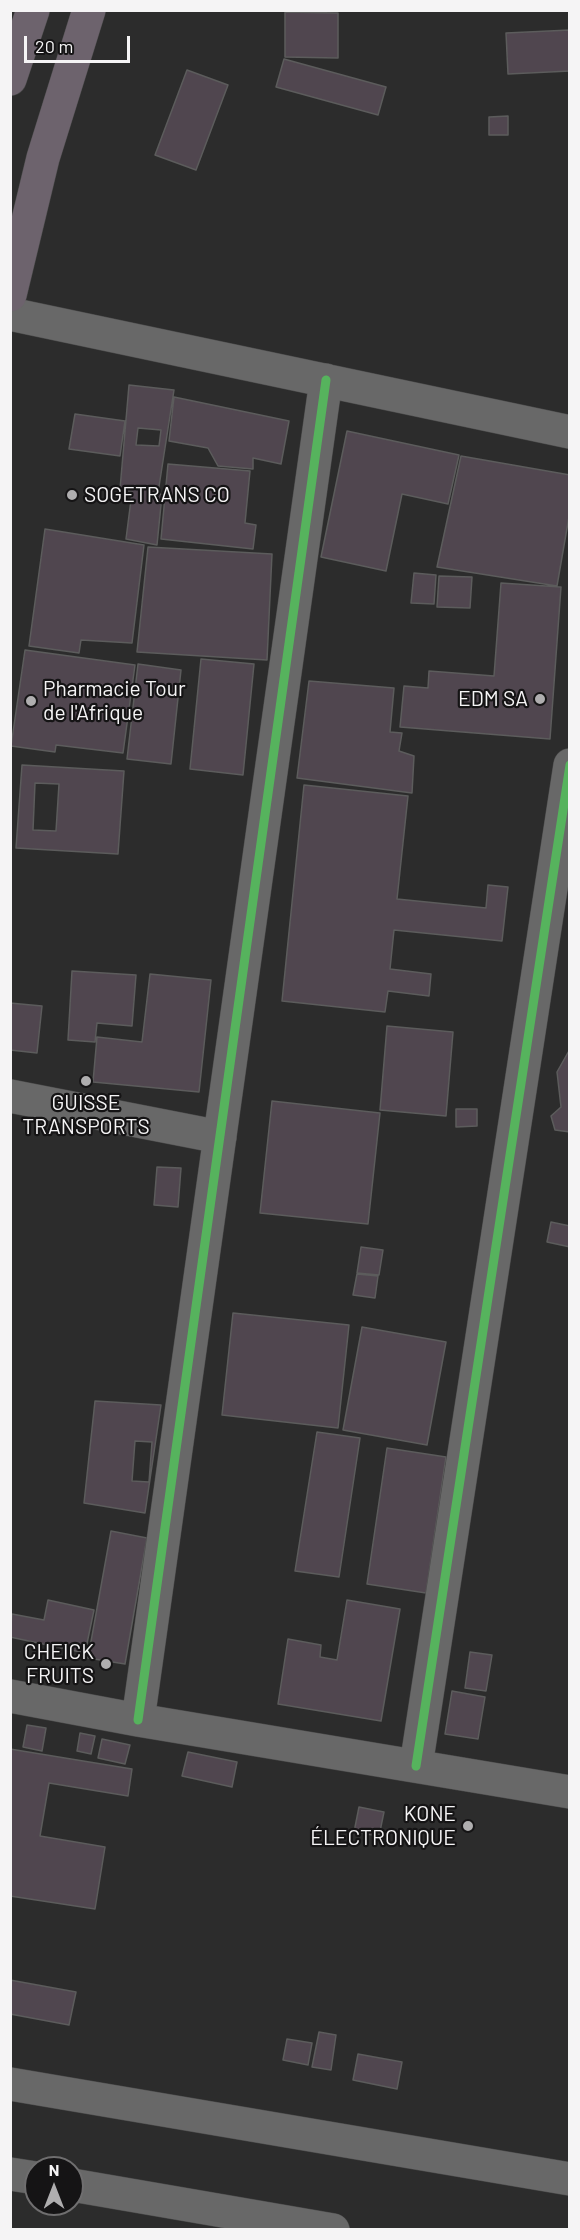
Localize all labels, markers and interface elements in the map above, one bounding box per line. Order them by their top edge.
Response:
scale bar [27,24,134,62]
text: 20 m [35,35,73,57]
place label: SOGETRANS CO [84,482,230,508]
marker: SOGETRANS CO [65,488,79,502]
place label: Pharmacie Tour de l'Afrique [43,676,186,726]
place label: EDM SA [458,686,528,712]
marker: EDM SA [533,692,547,706]
marker: Pharmacie Tour de l'Afrique [24,694,38,708]
marker: GUISSE TRANSPORTS [79,1074,93,1088]
place label: GUISSE TRANSPORTS [22,1090,150,1140]
place label: CHEICK FRUITS [24,1639,94,1689]
marker: CHEICK FRUITS [99,1657,113,1671]
place label: KONE ÉLECTRONIQUE [310,1801,456,1851]
marker: KONE ÉLECTRONIQUE [461,1819,475,1833]
north arrow [24,2156,84,2216]
text: N [49,2160,59,2179]

